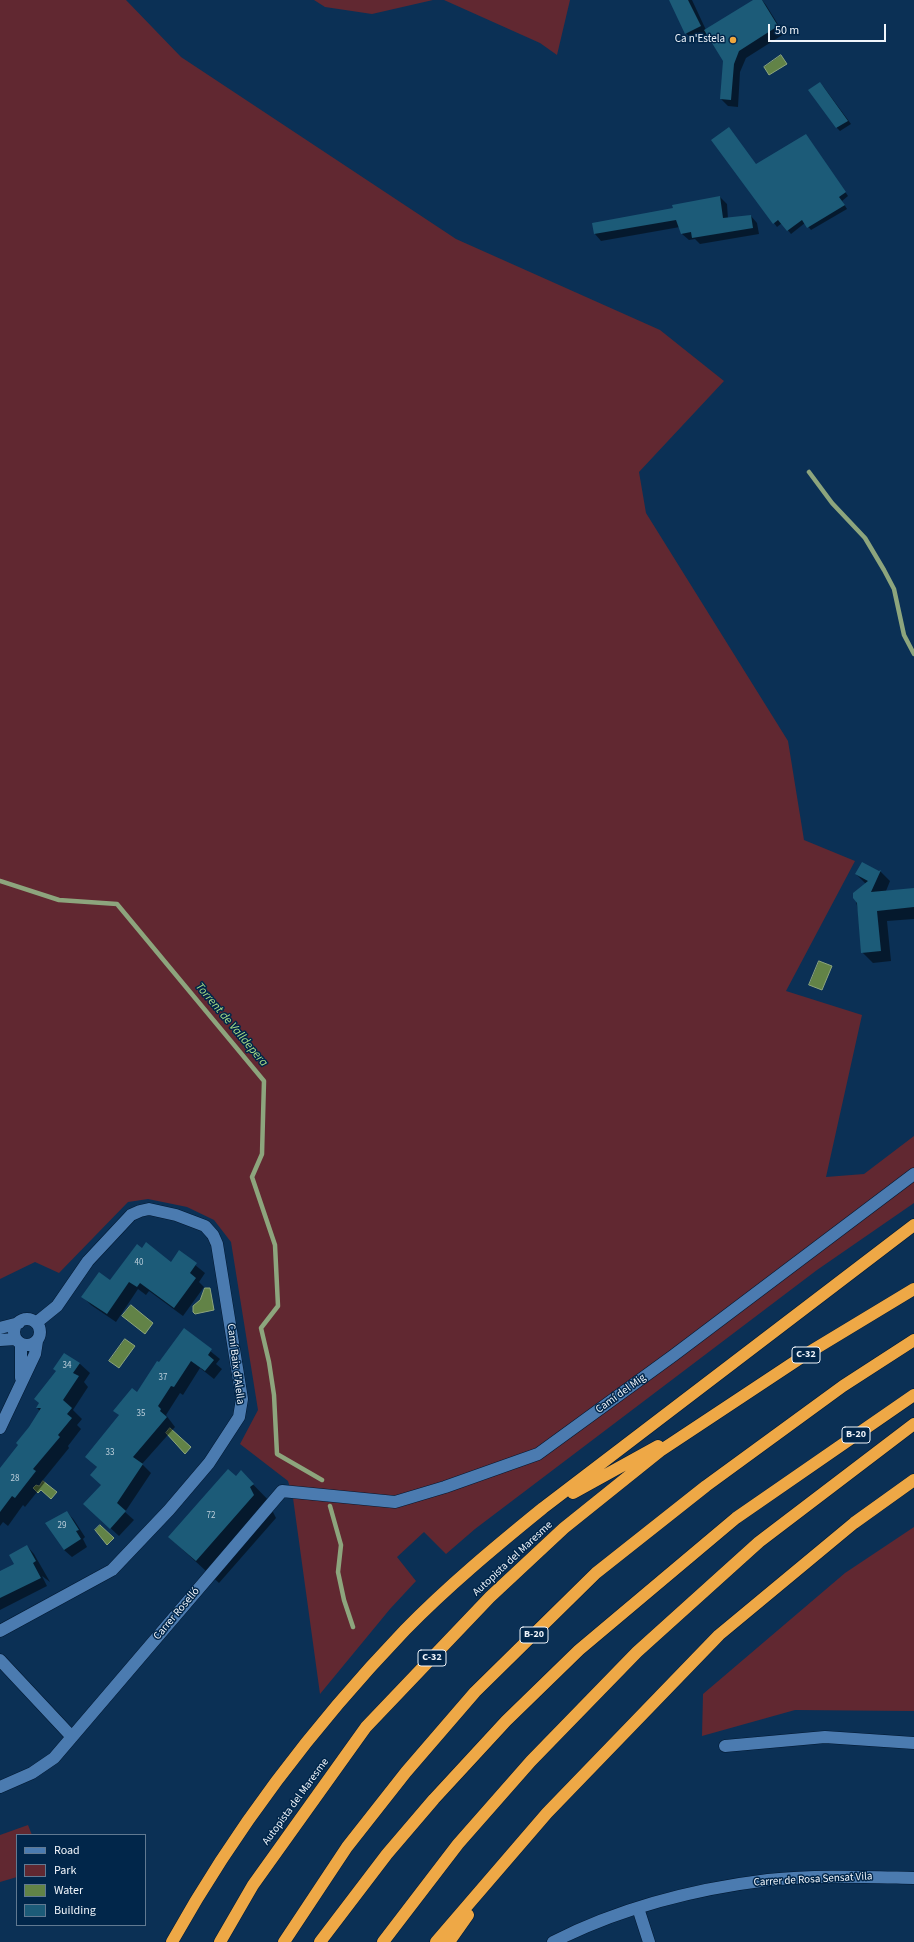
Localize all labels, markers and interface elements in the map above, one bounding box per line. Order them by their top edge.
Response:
scale bar [770,16,888,42]
text: 50 m [775,22,799,39]
place label: Ca n'Estela [675,33,725,47]
marker: Ca n'Estela [728,35,738,45]
water label: Torrent de Valldepera [192,980,270,1070]
house number: 40 [135,1258,143,1268]
street label: Camí Baix d'Alella [223,1323,247,1405]
road number: C-32 [792,1347,820,1363]
house number: 34 [63,1361,71,1371]
street label: Camí del Mig [593,1371,649,1417]
house number: 37 [159,1373,167,1383]
house number: 35 [137,1409,145,1419]
road number: B-20 [842,1427,870,1443]
house number: 33 [106,1448,114,1458]
house number: 28 [11,1474,19,1484]
house number: 72 [207,1511,215,1521]
street label: Autopista del Maresme [470,1519,556,1599]
house number: 29 [58,1521,66,1531]
street label: Carrer Roselló [151,1585,203,1643]
road number: B-20 [520,1627,548,1643]
road number: C-32 [418,1650,446,1666]
street label: Autopista del Maresme [260,1756,332,1848]
legend [16,1834,146,1926]
text: Road [54,1842,80,1859]
text: Park [54,1862,76,1879]
street label: Carrer de Rosa Sensat Vila [753,1870,873,1890]
text: Water [54,1882,83,1899]
text: Building [54,1902,96,1919]

